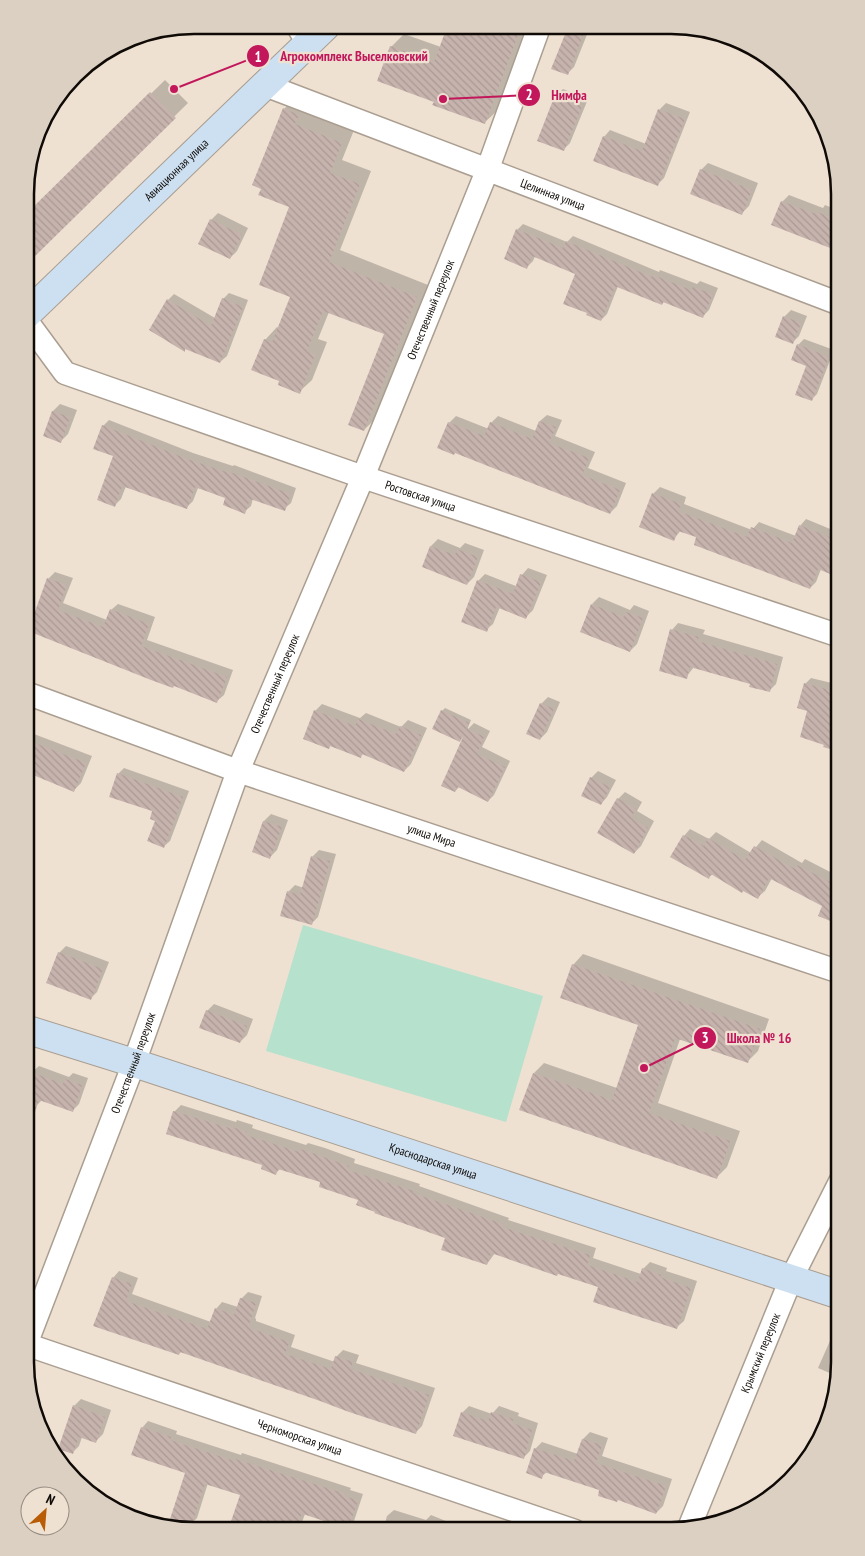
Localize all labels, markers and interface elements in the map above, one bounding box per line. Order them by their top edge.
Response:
callout: Агрокомплекс Выселковский [245,42,438,71]
text: 1 [254,47,262,66]
text: Агрокомплекс Выселковский [279,47,428,65]
callout: Нимфа [516,80,597,109]
text: 2 [525,85,533,104]
text: Нимфа [551,86,587,104]
street label: Авиационная улица [141,135,212,204]
street label: Целинная улица [518,175,588,213]
street label: Отечественный переулок [403,257,457,362]
street label: Ростовская улица [383,477,458,515]
street label: Отечественный переулок [247,631,303,736]
street label: улица Мира [406,820,458,850]
street label: Отечественный переулок [107,1010,159,1116]
callout: Школа № 16 [692,1023,802,1052]
text: 3 [701,1028,709,1047]
text: Школа № 16 [727,1029,792,1047]
street label: Краснодарская улица [387,1139,479,1182]
street label: Крымский переулок [737,1310,783,1395]
street label: Черноморская улица [255,1416,344,1458]
north arrow [20,1486,70,1536]
text: N [43,1490,58,1509]

